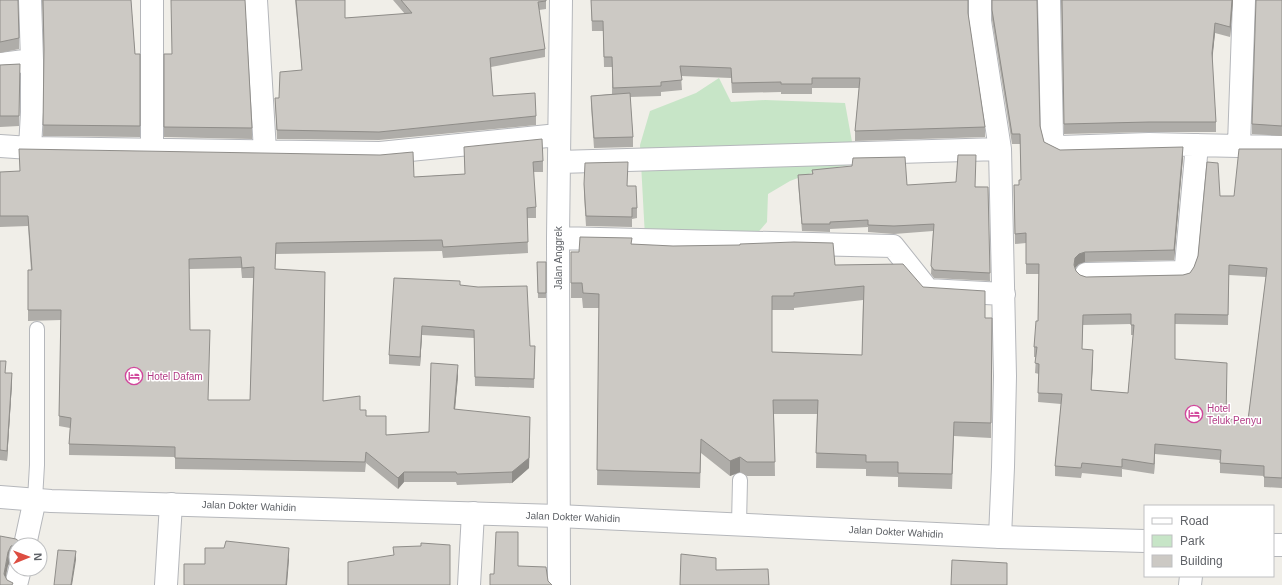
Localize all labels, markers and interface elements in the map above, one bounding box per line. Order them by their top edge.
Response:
street label: Jalan Anggrek [553,225,564,290]
hotel icon: Hotel Dafam [124,366,144,386]
place label: Hotel Dafam [147,371,203,382]
place label: Hotel Teluk Penyu [1207,403,1261,426]
hotel icon: Hotel Teluk Penyu [1184,404,1204,424]
street label: Jalan Dokter Wahidin [201,499,297,513]
legend [1144,505,1274,577]
street label: Jalan Dokter Wahidin [525,510,621,524]
text: Road [1180,514,1209,528]
street label: Jalan Dokter Wahidin [848,524,944,540]
text: Park [1180,534,1206,548]
north arrow [8,537,48,577]
text: N [32,553,44,561]
text: Building [1180,554,1223,568]

